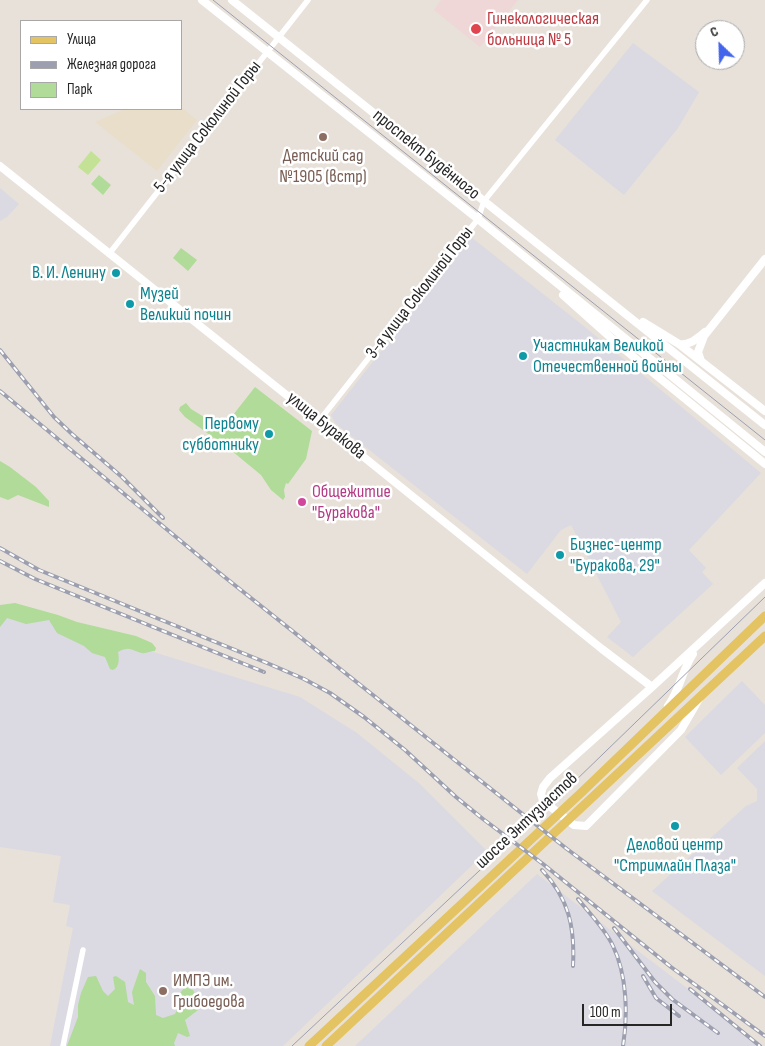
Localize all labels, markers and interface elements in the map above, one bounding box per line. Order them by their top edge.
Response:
place label: Гинекологическая больница № 5 [487,8,599,50]
legend [20,20,182,110]
north arrow [695,20,745,70]
marker: Гинекологическая больница № 5 [469,22,483,36]
text: С [707,23,721,41]
text: Улица [67,30,96,49]
text: Железная дорога [67,55,156,74]
street label: 5-я улица Соколиной Горы [150,57,266,197]
text: Парк [67,80,92,99]
street label: проспект Будённого [368,105,484,205]
marker: Детский сад №1905 (встр) [317,131,329,143]
place label: Детский сад №1905 (встр) [279,145,367,188]
street label: 3-я улица Соколиной Горы [362,223,478,363]
place label: В. И. Ленину [32,262,106,284]
marker: В. И. Ленину [110,267,122,279]
place label: Музей Великий почин [140,283,231,326]
marker: Музей Великий почин [124,298,136,310]
place label: Участникам Великой Отечественной войны [533,335,682,378]
marker: Участникам Великой Отечественной войны [517,350,529,362]
street label: улица Буракова [282,388,370,464]
place label: Первому субботнику [182,413,259,456]
marker: Первому субботнику [263,428,275,440]
place label: Общежитие "Буракова" [312,481,391,524]
marker: Общежитие "Буракова" [296,496,308,508]
place label: Бизнес-центр "Буракова, 29" [570,534,662,576]
marker: Бизнес-центр "Буракова, 29" [554,549,566,561]
street label: шоссе Энтузиастов [471,768,583,874]
marker: Деловой центр "Стримлайн Плаза" [669,820,681,832]
place label: Деловой центр "Стримлайн Плаза" [614,834,736,876]
place label: ИМПЭ им. Грибоедова [173,970,245,1012]
marker: ИМПЭ им. Грибоедова [157,985,169,997]
scale bar [585,994,675,1026]
text: 100 m [590,1003,621,1022]

